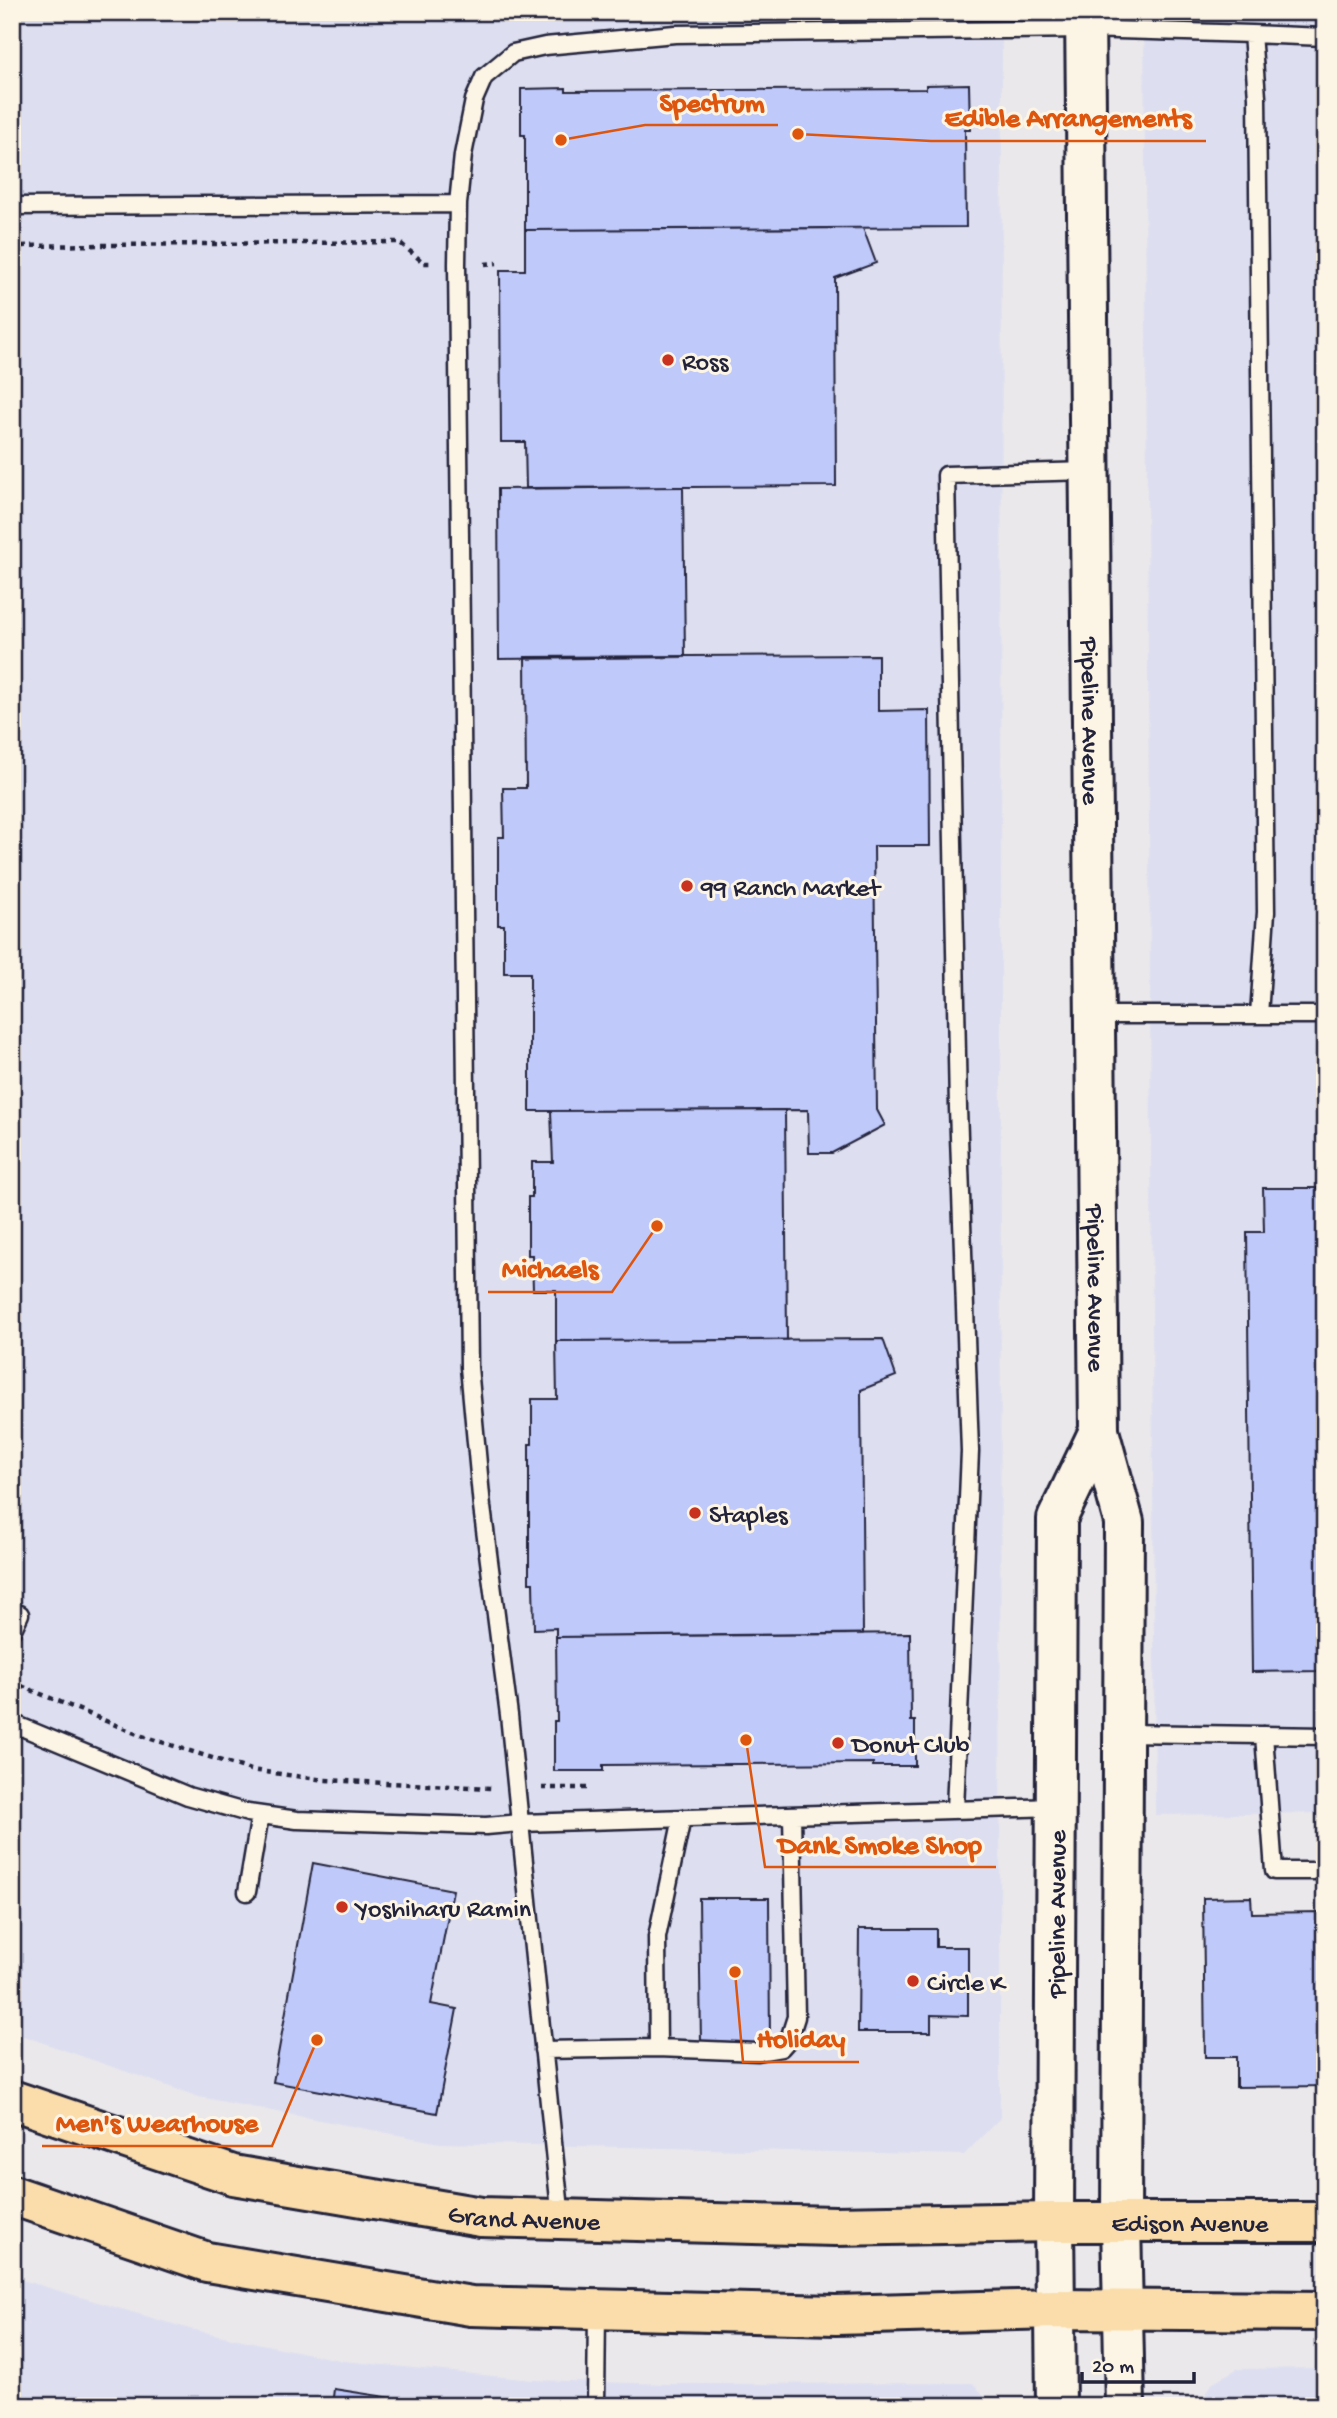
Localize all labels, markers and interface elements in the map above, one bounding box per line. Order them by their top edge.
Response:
callout: Spectrum [645,76,778,125]
text: Spectrum [659,89,765,122]
callout: Edible Arrangements [931,92,1206,141]
text: Edible Arrangements [945,104,1193,137]
place label: Ross [682,349,730,380]
marker: Ross [660,352,676,368]
street label: Pipeline Avenue [1071,636,1104,806]
place label: 99 Ranch Market [700,875,882,906]
marker: 99 Ranch Market [679,878,695,894]
street label: Pipeline Avenue [1077,1203,1109,1373]
callout: Michaels [488,1243,612,1292]
text: Michaels [502,1255,600,1288]
place label: Staples [709,1502,789,1533]
marker: Staples [687,1505,703,1521]
place label: Donut Club [850,1732,970,1763]
marker: Donut Club [830,1735,846,1751]
callout: Dank Smoke Shop [765,1818,996,1867]
street label: Pipeline Avenue [1044,1830,1076,1999]
text: Dank Smoke Shop [775,1831,982,1864]
place label: Yoshiharu Ramin [354,1896,532,1927]
marker: Yoshiharu Ramin [334,1899,350,1915]
place label: Circle K [927,1970,1007,2001]
marker: Circle K [905,1973,921,1989]
callout: Holiday [743,2013,859,2062]
text: Holiday [757,2025,845,2058]
callout: Men's Wearhouse [42,2097,272,2146]
text: Men's Wearhouse [56,2109,260,2142]
street label: Grand Avenue [445,2201,601,2240]
street label: Edison Avenue [1111,2211,1269,2242]
scale bar [1082,2341,1194,2385]
text: 20 m [1092,2356,1134,2381]

